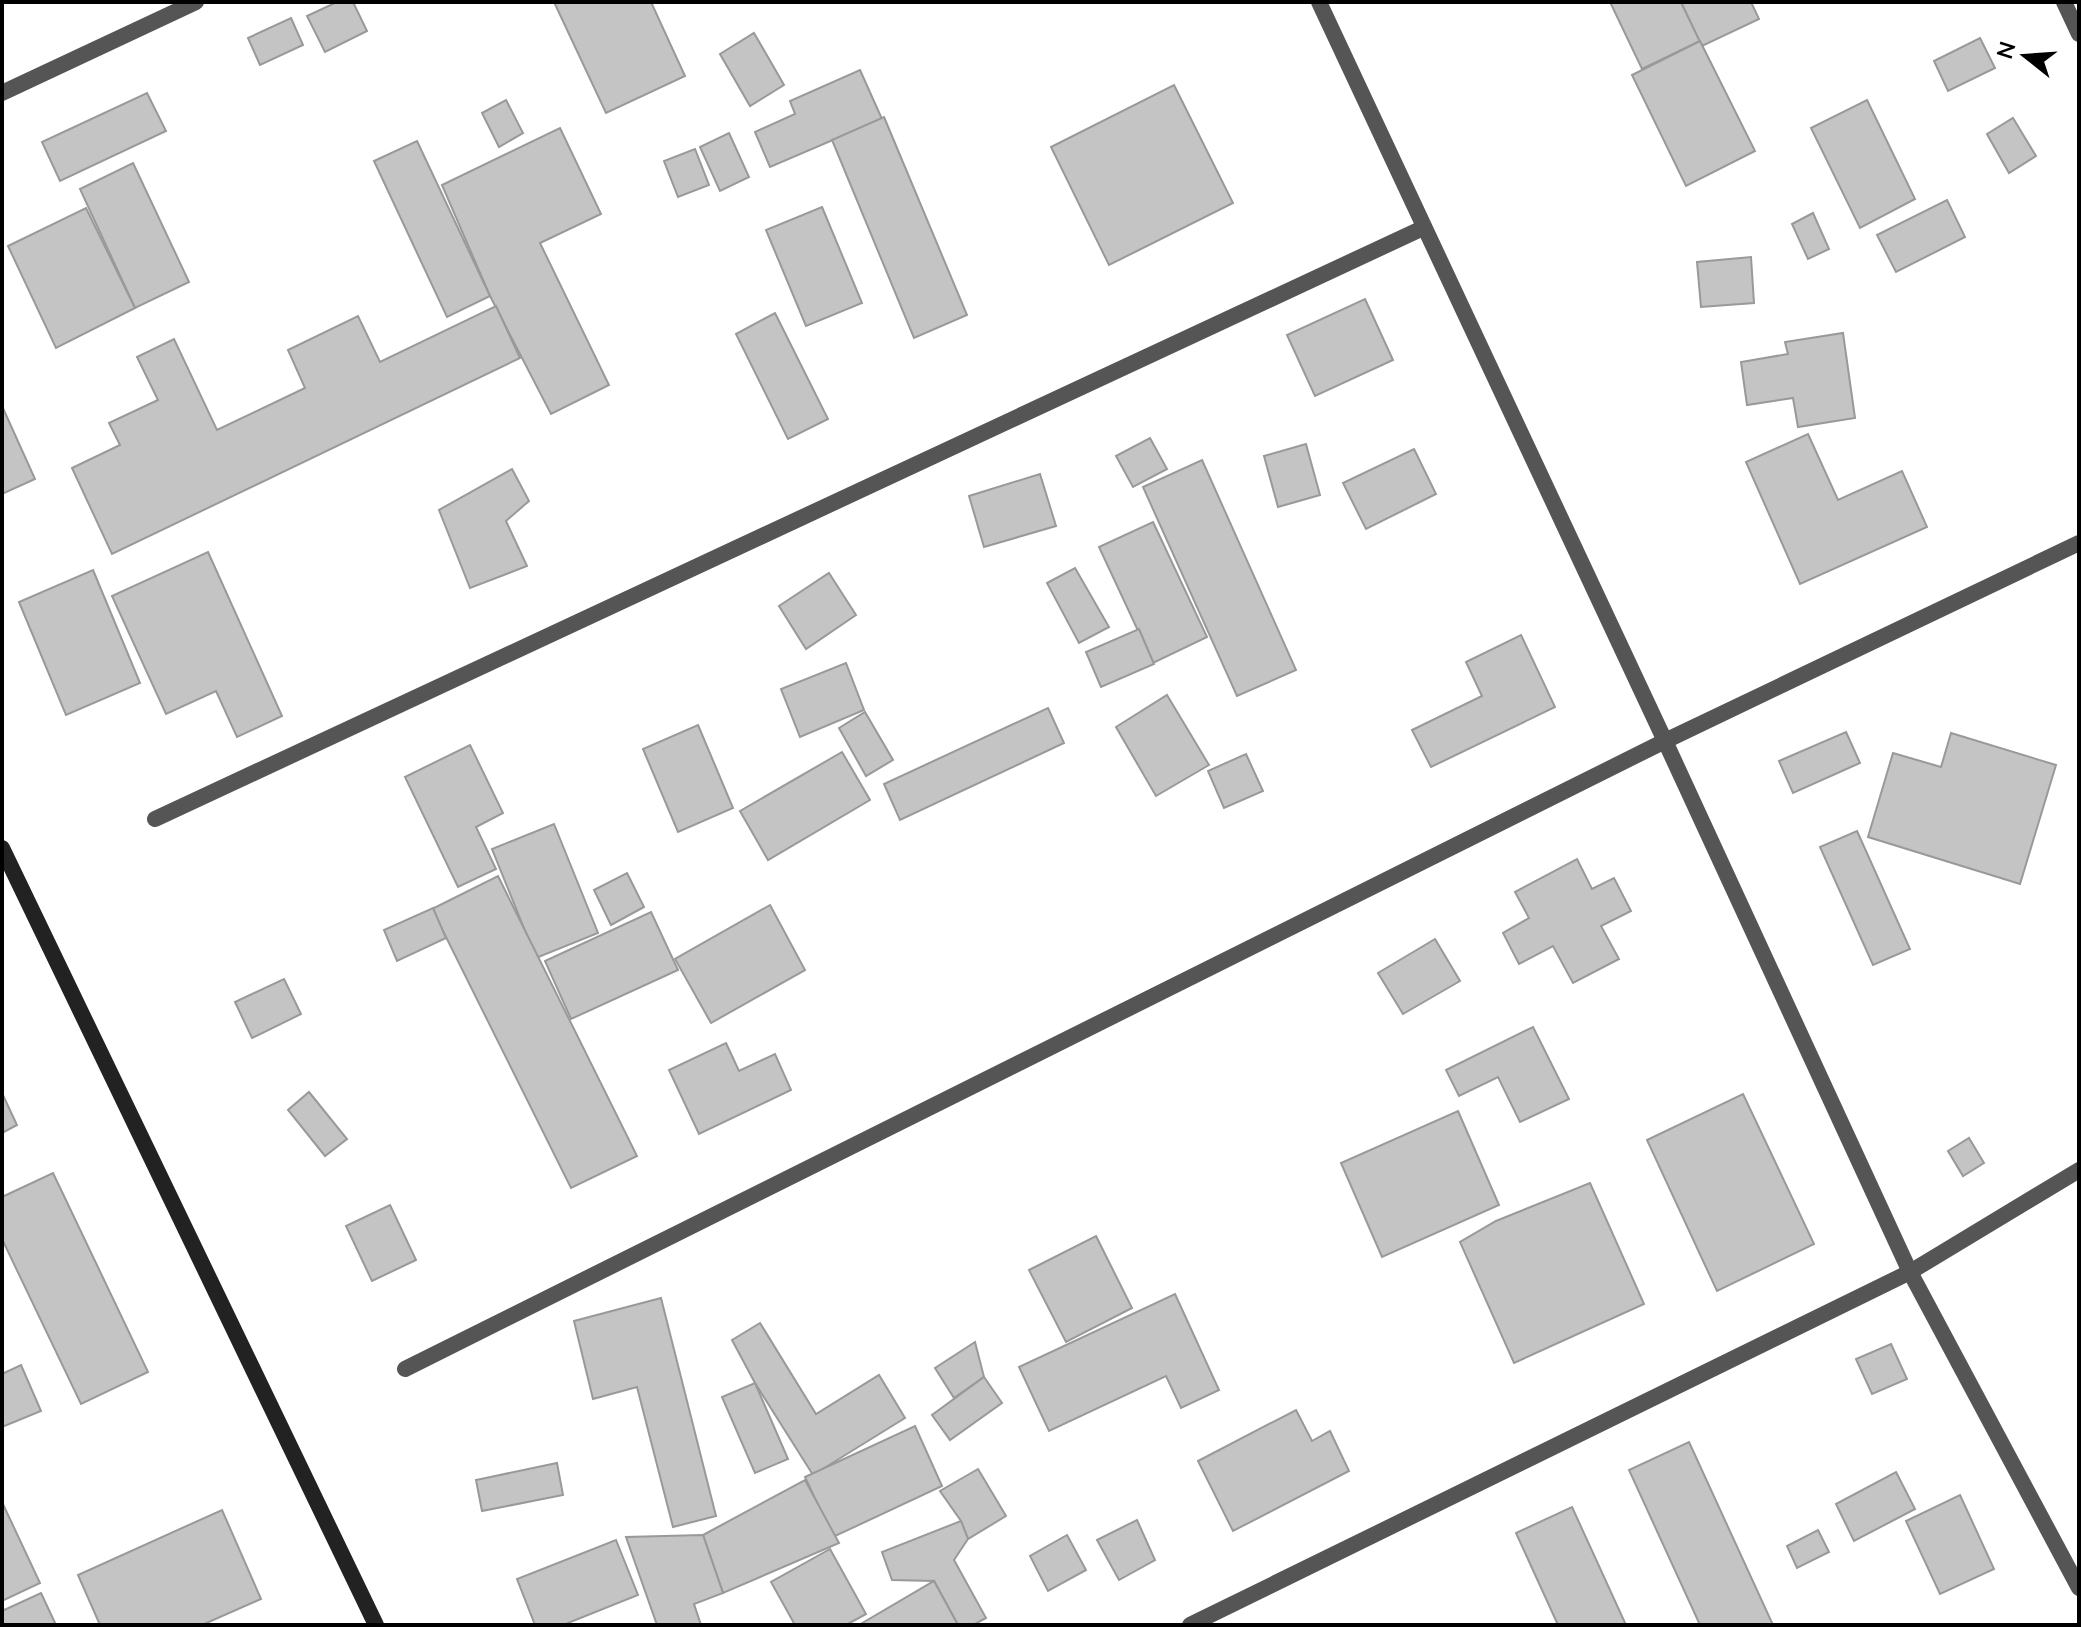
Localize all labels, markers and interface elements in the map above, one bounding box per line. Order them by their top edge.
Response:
north arrow [1985,16,2065,96]
text: N [1990,38,2024,63]

